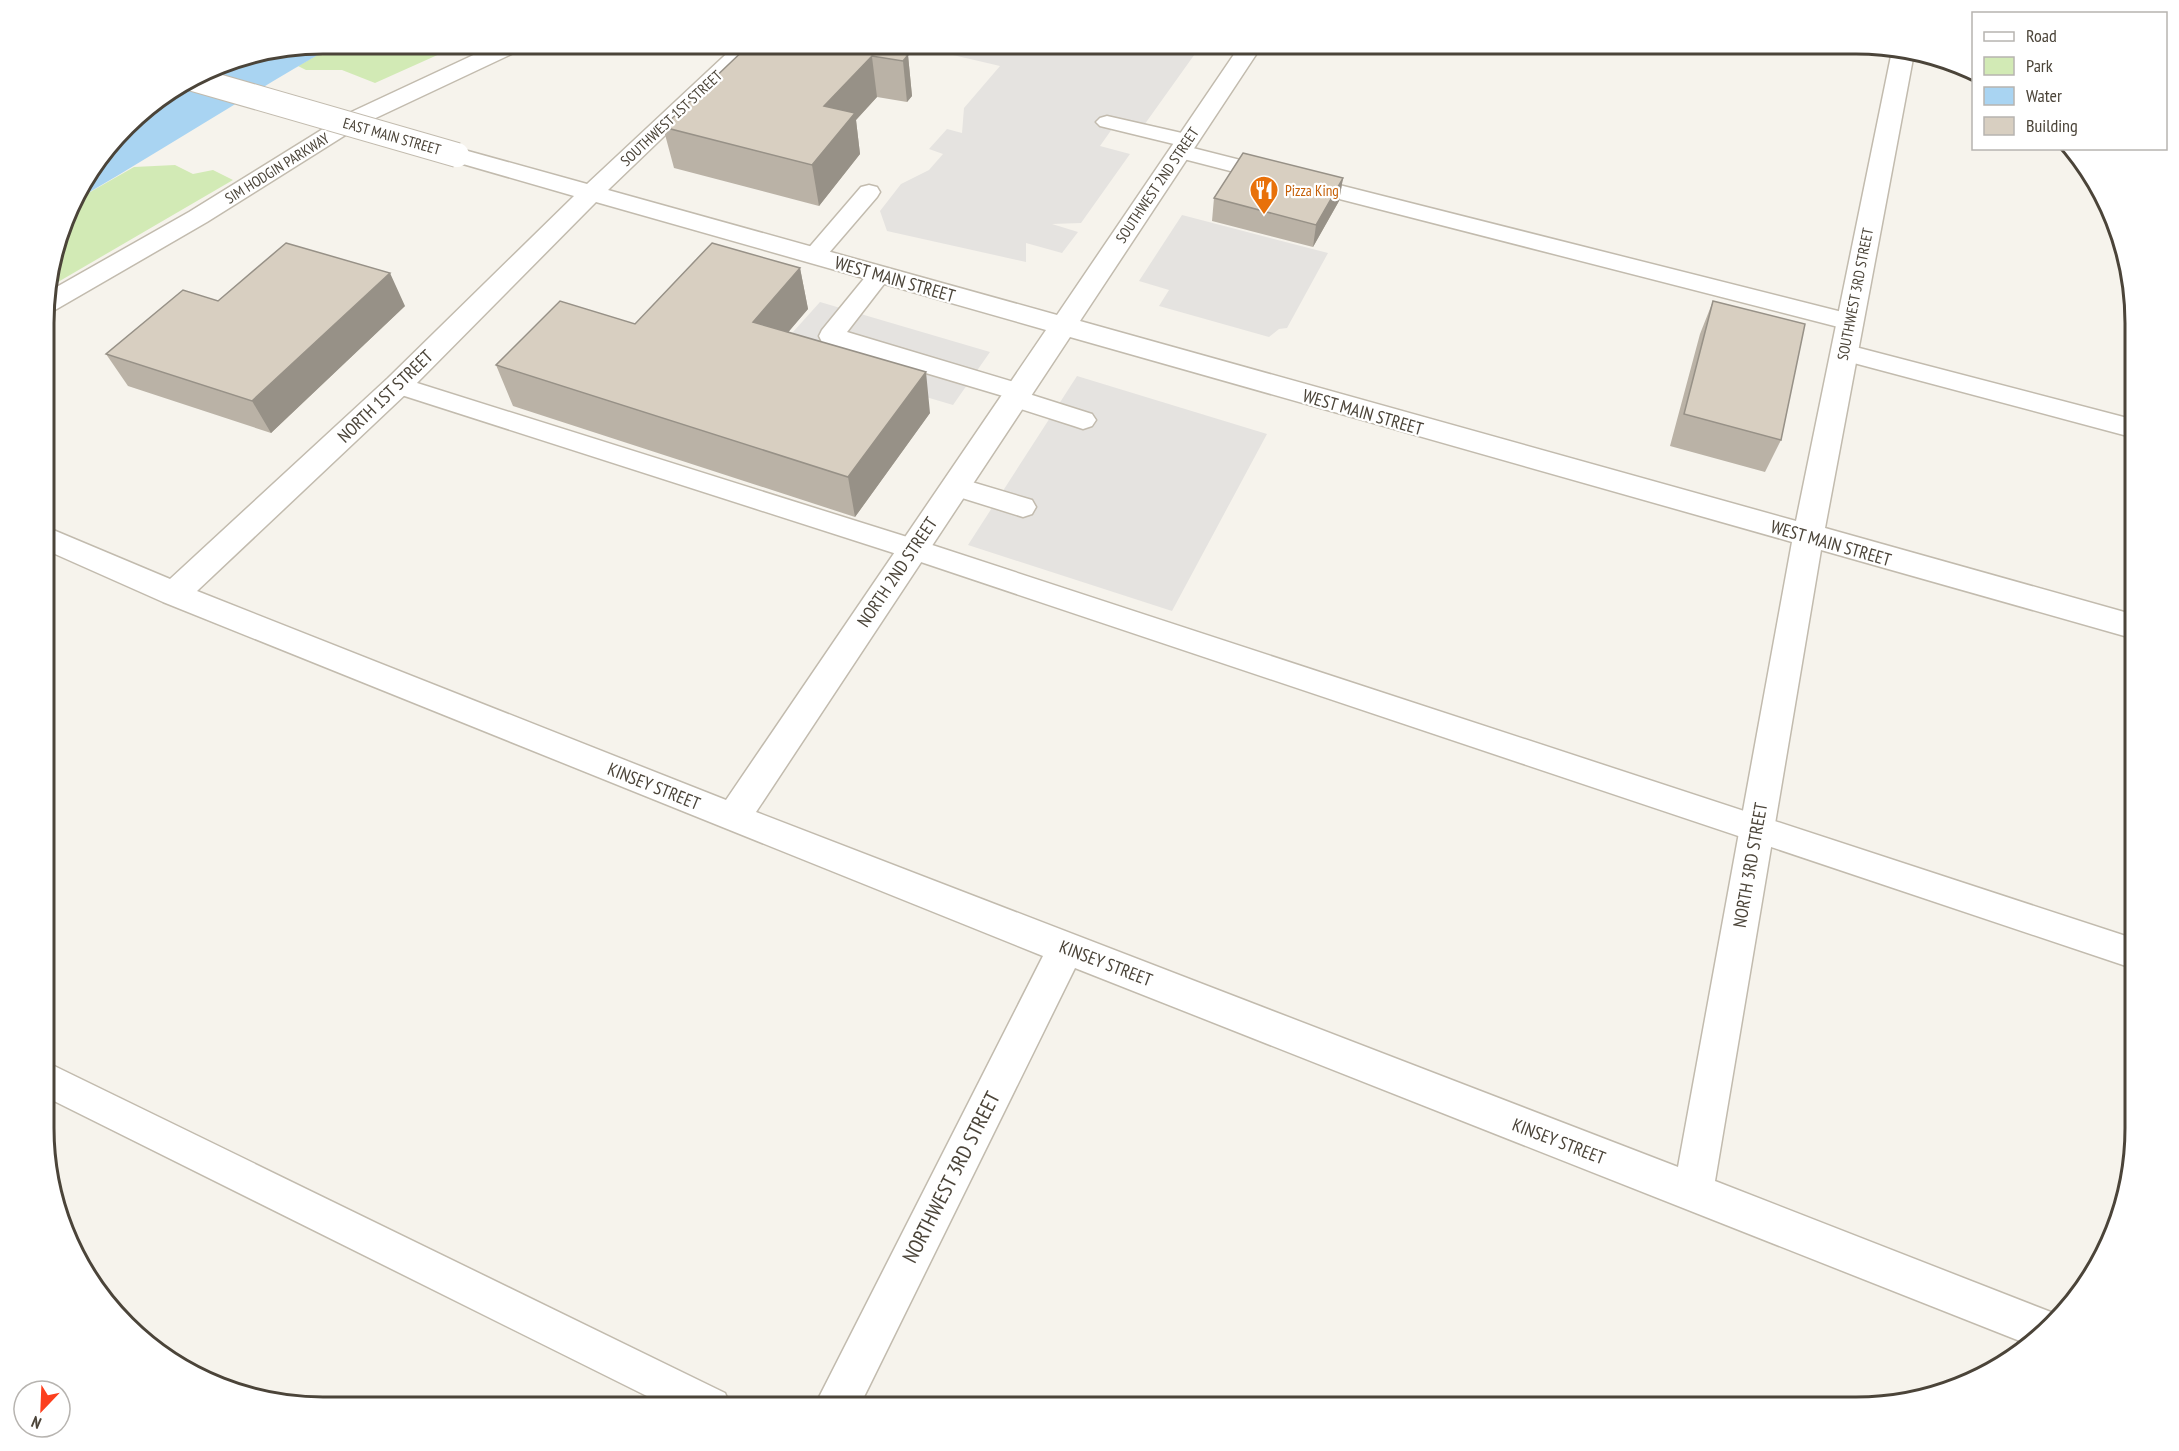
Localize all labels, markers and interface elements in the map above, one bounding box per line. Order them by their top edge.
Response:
legend [1972,12,2167,150]
text: Road [2026,24,2057,47]
text: Park [2026,54,2053,77]
street label: SOUTHWEST 1ST STREET [616,66,726,170]
text: Water [2026,84,2062,107]
street label: EAST MAIN STREET [341,113,443,159]
text: Building [2026,114,2078,137]
street label: SOUTHWEST 2ND STREET [1111,123,1203,246]
street label: SIM HODGIN PARKWAY [221,128,333,208]
restaurant icon: Pizza King [1248,174,1280,216]
place label: Pizza King [1285,181,1339,200]
street label: SOUTHWEST 3RD STREET [1833,226,1877,362]
street label: WEST MAIN STREET [832,251,958,307]
street label: NORTH 1ST STREET [332,345,438,447]
street label: WEST MAIN STREET [1300,384,1426,440]
street label: NORTH 2ND STREET [852,513,942,631]
street label: WEST MAIN STREET [1768,515,1894,571]
street label: KINSEY STREET [604,757,704,815]
street label: NORTH 3RD STREET [1728,801,1772,929]
street label: KINSEY STREET [1056,935,1156,991]
street label: NORTHWEST 3RD STREET [896,1086,1006,1267]
street label: KINSEY STREET [1509,1113,1609,1169]
north arrow [12,1379,72,1439]
text: N [28,1412,44,1434]

